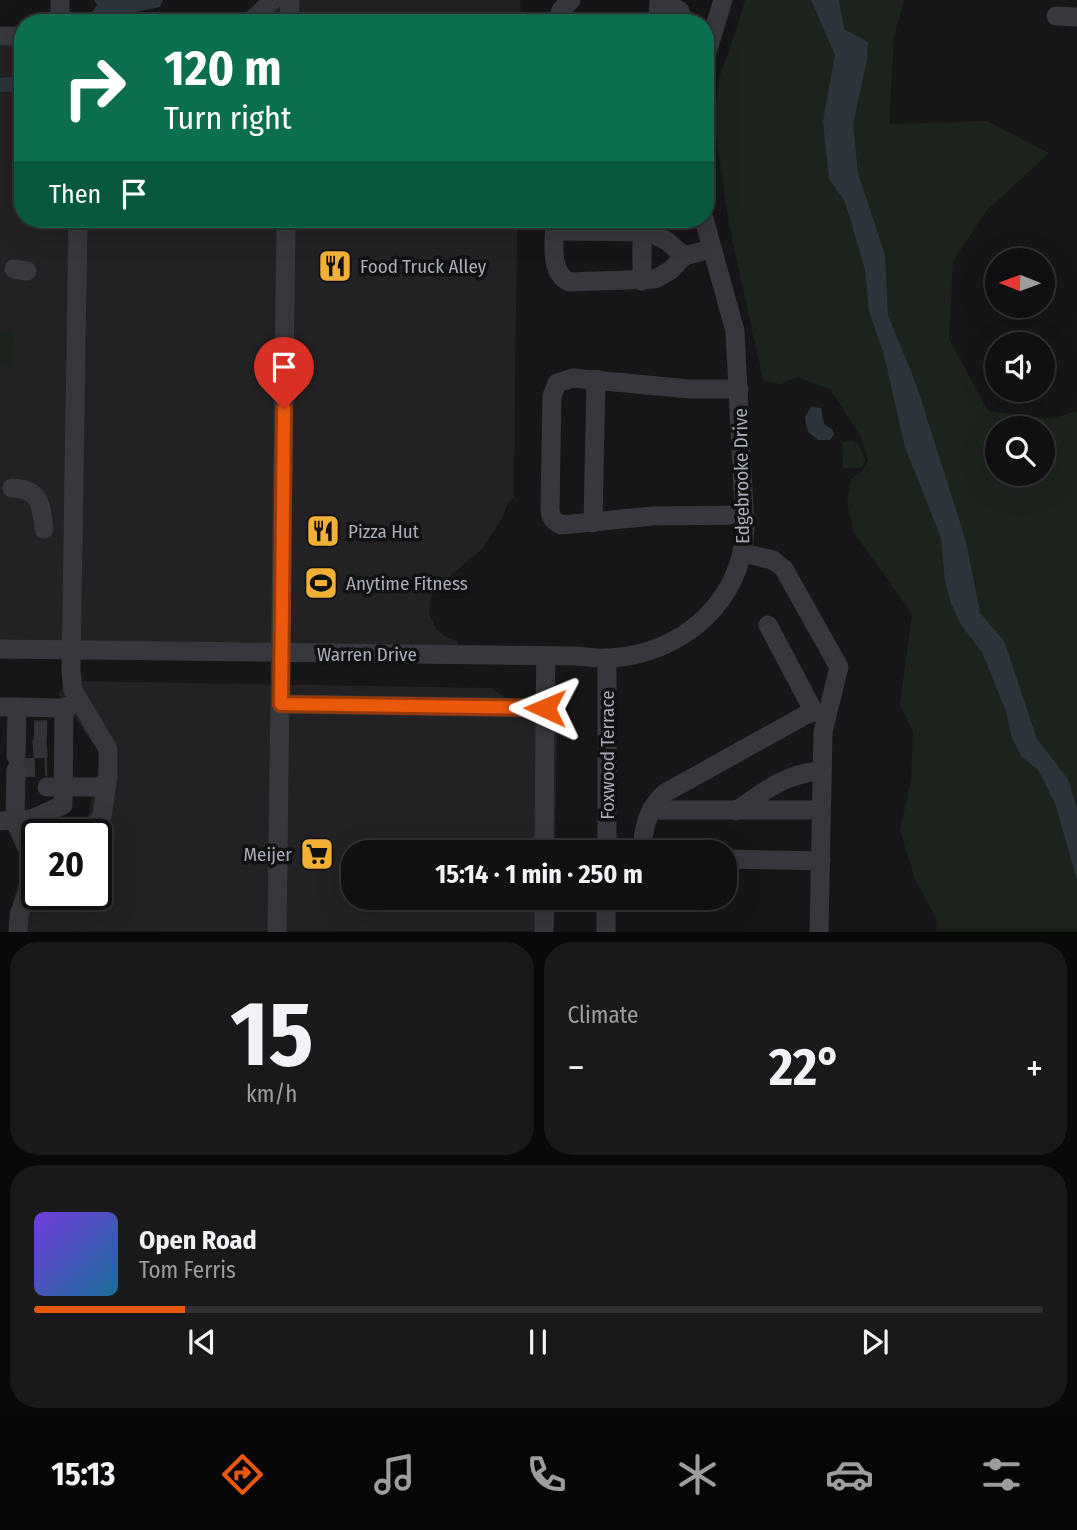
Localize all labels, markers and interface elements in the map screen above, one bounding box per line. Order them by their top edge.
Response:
text: 120 m [164,39,282,98]
icon: right [49,42,140,133]
text: Turn right [164,99,291,137]
icon: arrive [115,175,153,213]
text: Then [49,179,101,210]
restaurant icon: Food Truck Alley [316,247,354,285]
north arrow [985,248,1055,318]
map controls [985,248,1055,486]
place label: Food Truck Alley [360,255,487,278]
button: sound [985,332,1055,402]
pin [254,337,314,409]
icon: arrive [265,348,303,386]
street label: Edgebrooke Drive [729,408,754,544]
button: search [985,416,1055,486]
restaurant icon: Pizza Hut [304,512,342,550]
place label: Pizza Hut [348,520,420,543]
sports icon: Anytime Fitness [302,564,340,602]
place label: Anytime Fitness [346,572,468,595]
street label: Warren Drive [317,643,417,666]
position arrow [508,671,582,745]
street label: Foxwood Terrace [596,690,619,820]
speed limit sign: 20 [21,819,112,910]
supermarket icon: Meijer [298,835,336,873]
place label: Meijer [244,843,292,866]
text: 15:14 · 1 min · 250 m [435,859,643,890]
text: 15 [230,980,313,1089]
text: Climate [568,1001,638,1029]
text: 22° [769,1036,841,1099]
text: − [568,1045,585,1091]
text: + [1026,1045,1043,1091]
text: km/h [246,1080,297,1108]
text: Open Road [139,1225,257,1256]
text: Tom Ferris [139,1256,236,1284]
icon: previous [183,1323,221,1361]
icon: pause [519,1323,557,1361]
icon: next [856,1323,894,1361]
icon: directions [218,1450,267,1499]
icon: music [370,1450,419,1499]
icon: phone [522,1450,571,1499]
icon: climate [673,1450,722,1499]
icon: car [825,1450,874,1499]
icon: filters [977,1450,1026,1499]
text: 15:13 [51,1455,116,1493]

